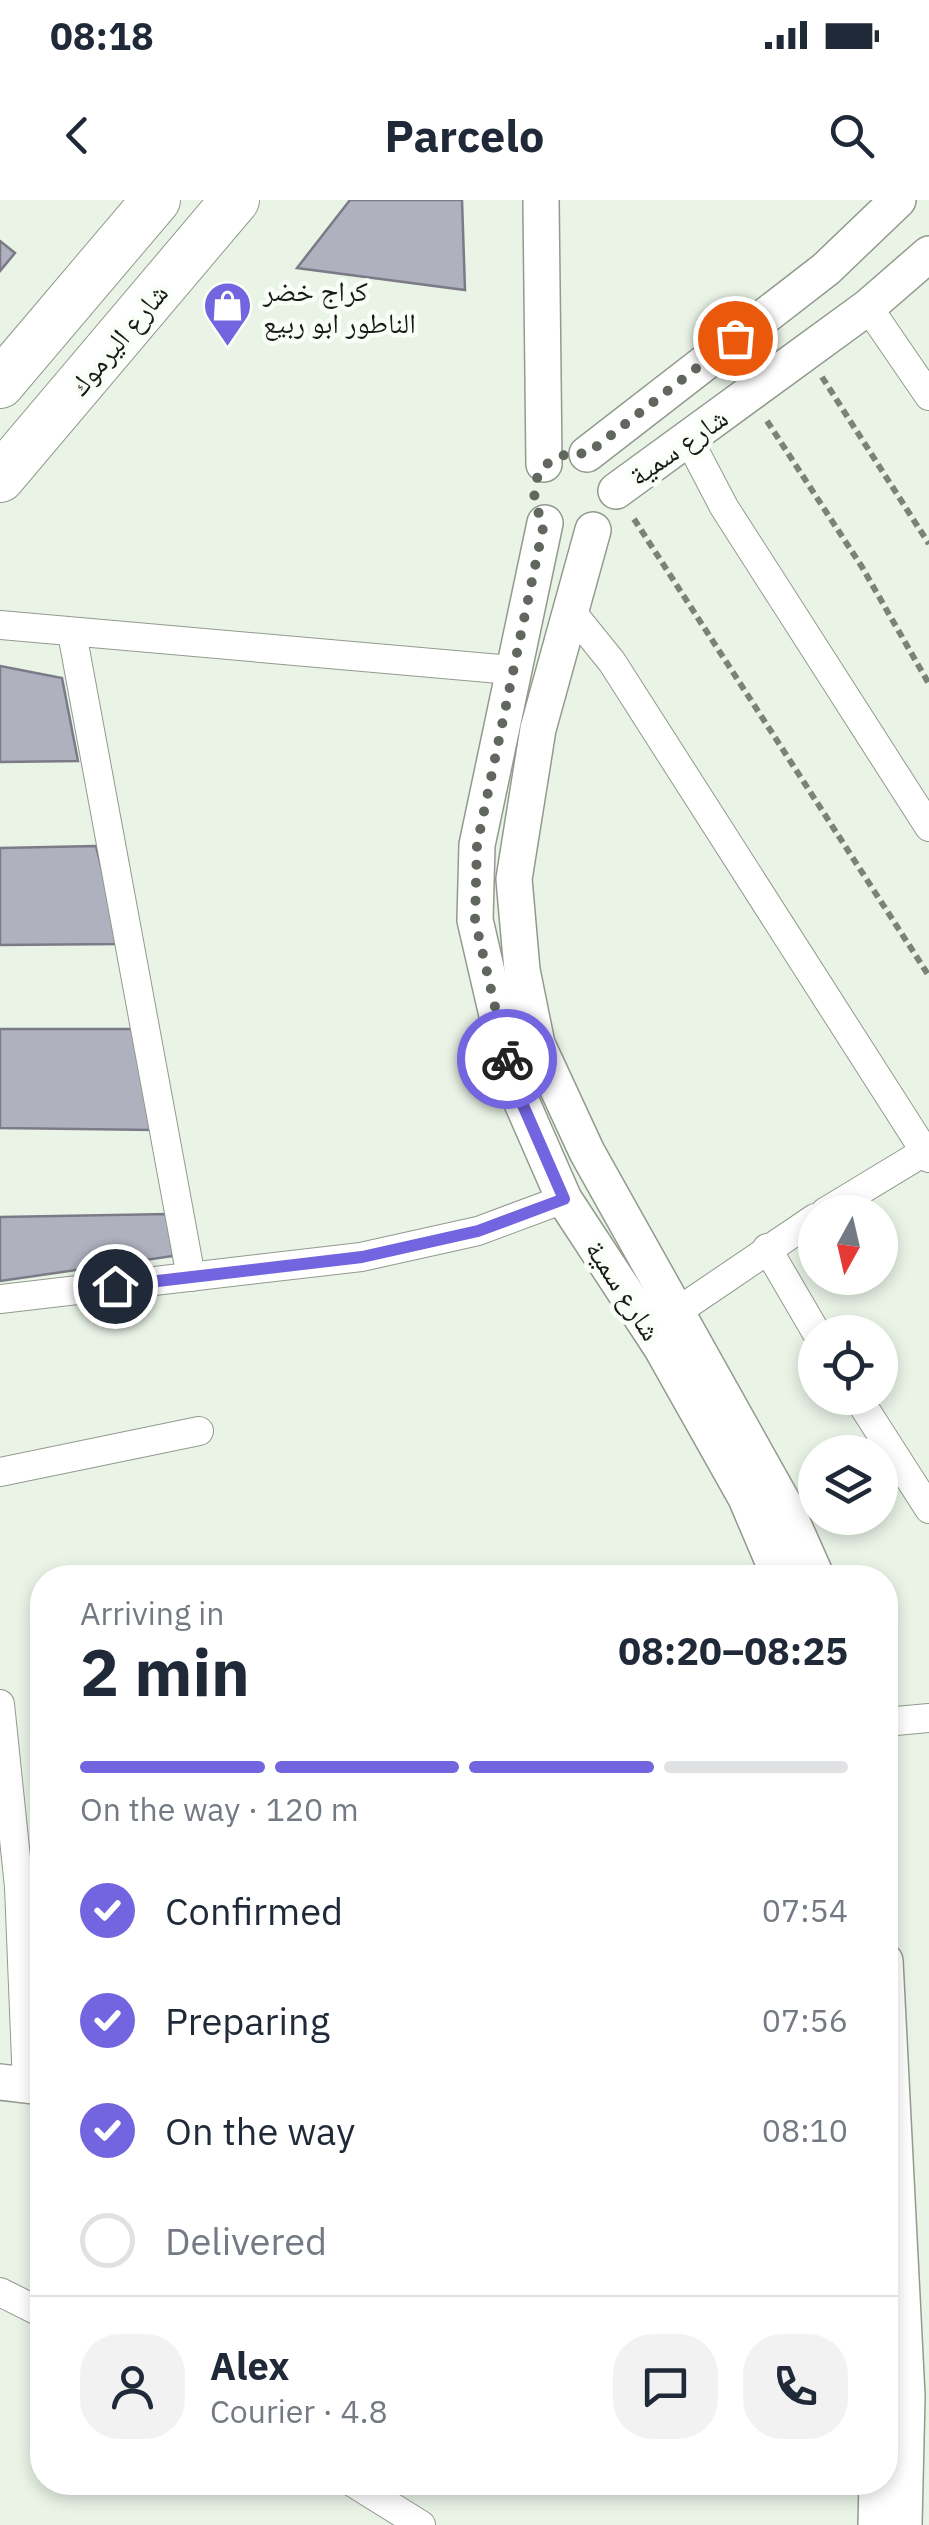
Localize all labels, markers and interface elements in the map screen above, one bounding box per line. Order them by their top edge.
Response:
text: 08:18 [50,11,154,60]
text: Parcelo [385,106,544,164]
icon: back [50,108,105,163]
icon: search [824,108,879,163]
place label: كراج خضر الناطور ابو ربيع [262,272,416,341]
street label: شارع اليرموك [60,275,176,403]
shop icon: كراج خضر الناطور ابو ربيع [202,280,254,348]
pin [693,296,778,381]
icon: bag [708,311,763,366]
street label: شارع سمية [621,399,735,493]
courier [457,1009,557,1109]
icon: bike [480,1032,535,1087]
north arrow [798,1195,898,1295]
map controls [798,1195,898,1535]
street label: شارع سمية [578,1233,670,1347]
pin [73,1244,158,1329]
icon: home [88,1259,143,1314]
button: locate [798,1315,898,1415]
button: layers [798,1435,898,1535]
text: Arriving in [80,1592,225,1634]
text: 08:20–08:25 [618,1626,848,1675]
text: 2 min [80,1629,250,1714]
text: On the way · 120 m [80,1788,359,1830]
icon: check [80,1883,135,1938]
text: Confirmed [165,1886,343,1935]
text: 07:54 [762,1889,848,1931]
icon: check [80,1993,135,2048]
text: Preparing [165,1996,330,2045]
text: 07:56 [762,1999,848,2041]
icon: check [80,2103,135,2158]
text: On the way [165,2106,355,2155]
text: 08:10 [762,2109,848,2151]
text: Delivered [165,2216,327,2265]
button: person [80,2334,185,2439]
button: chat [613,2334,718,2439]
button: phone [743,2334,848,2439]
text: Alex [210,2341,290,2390]
text: Courier · 4.8 [210,2390,388,2432]

